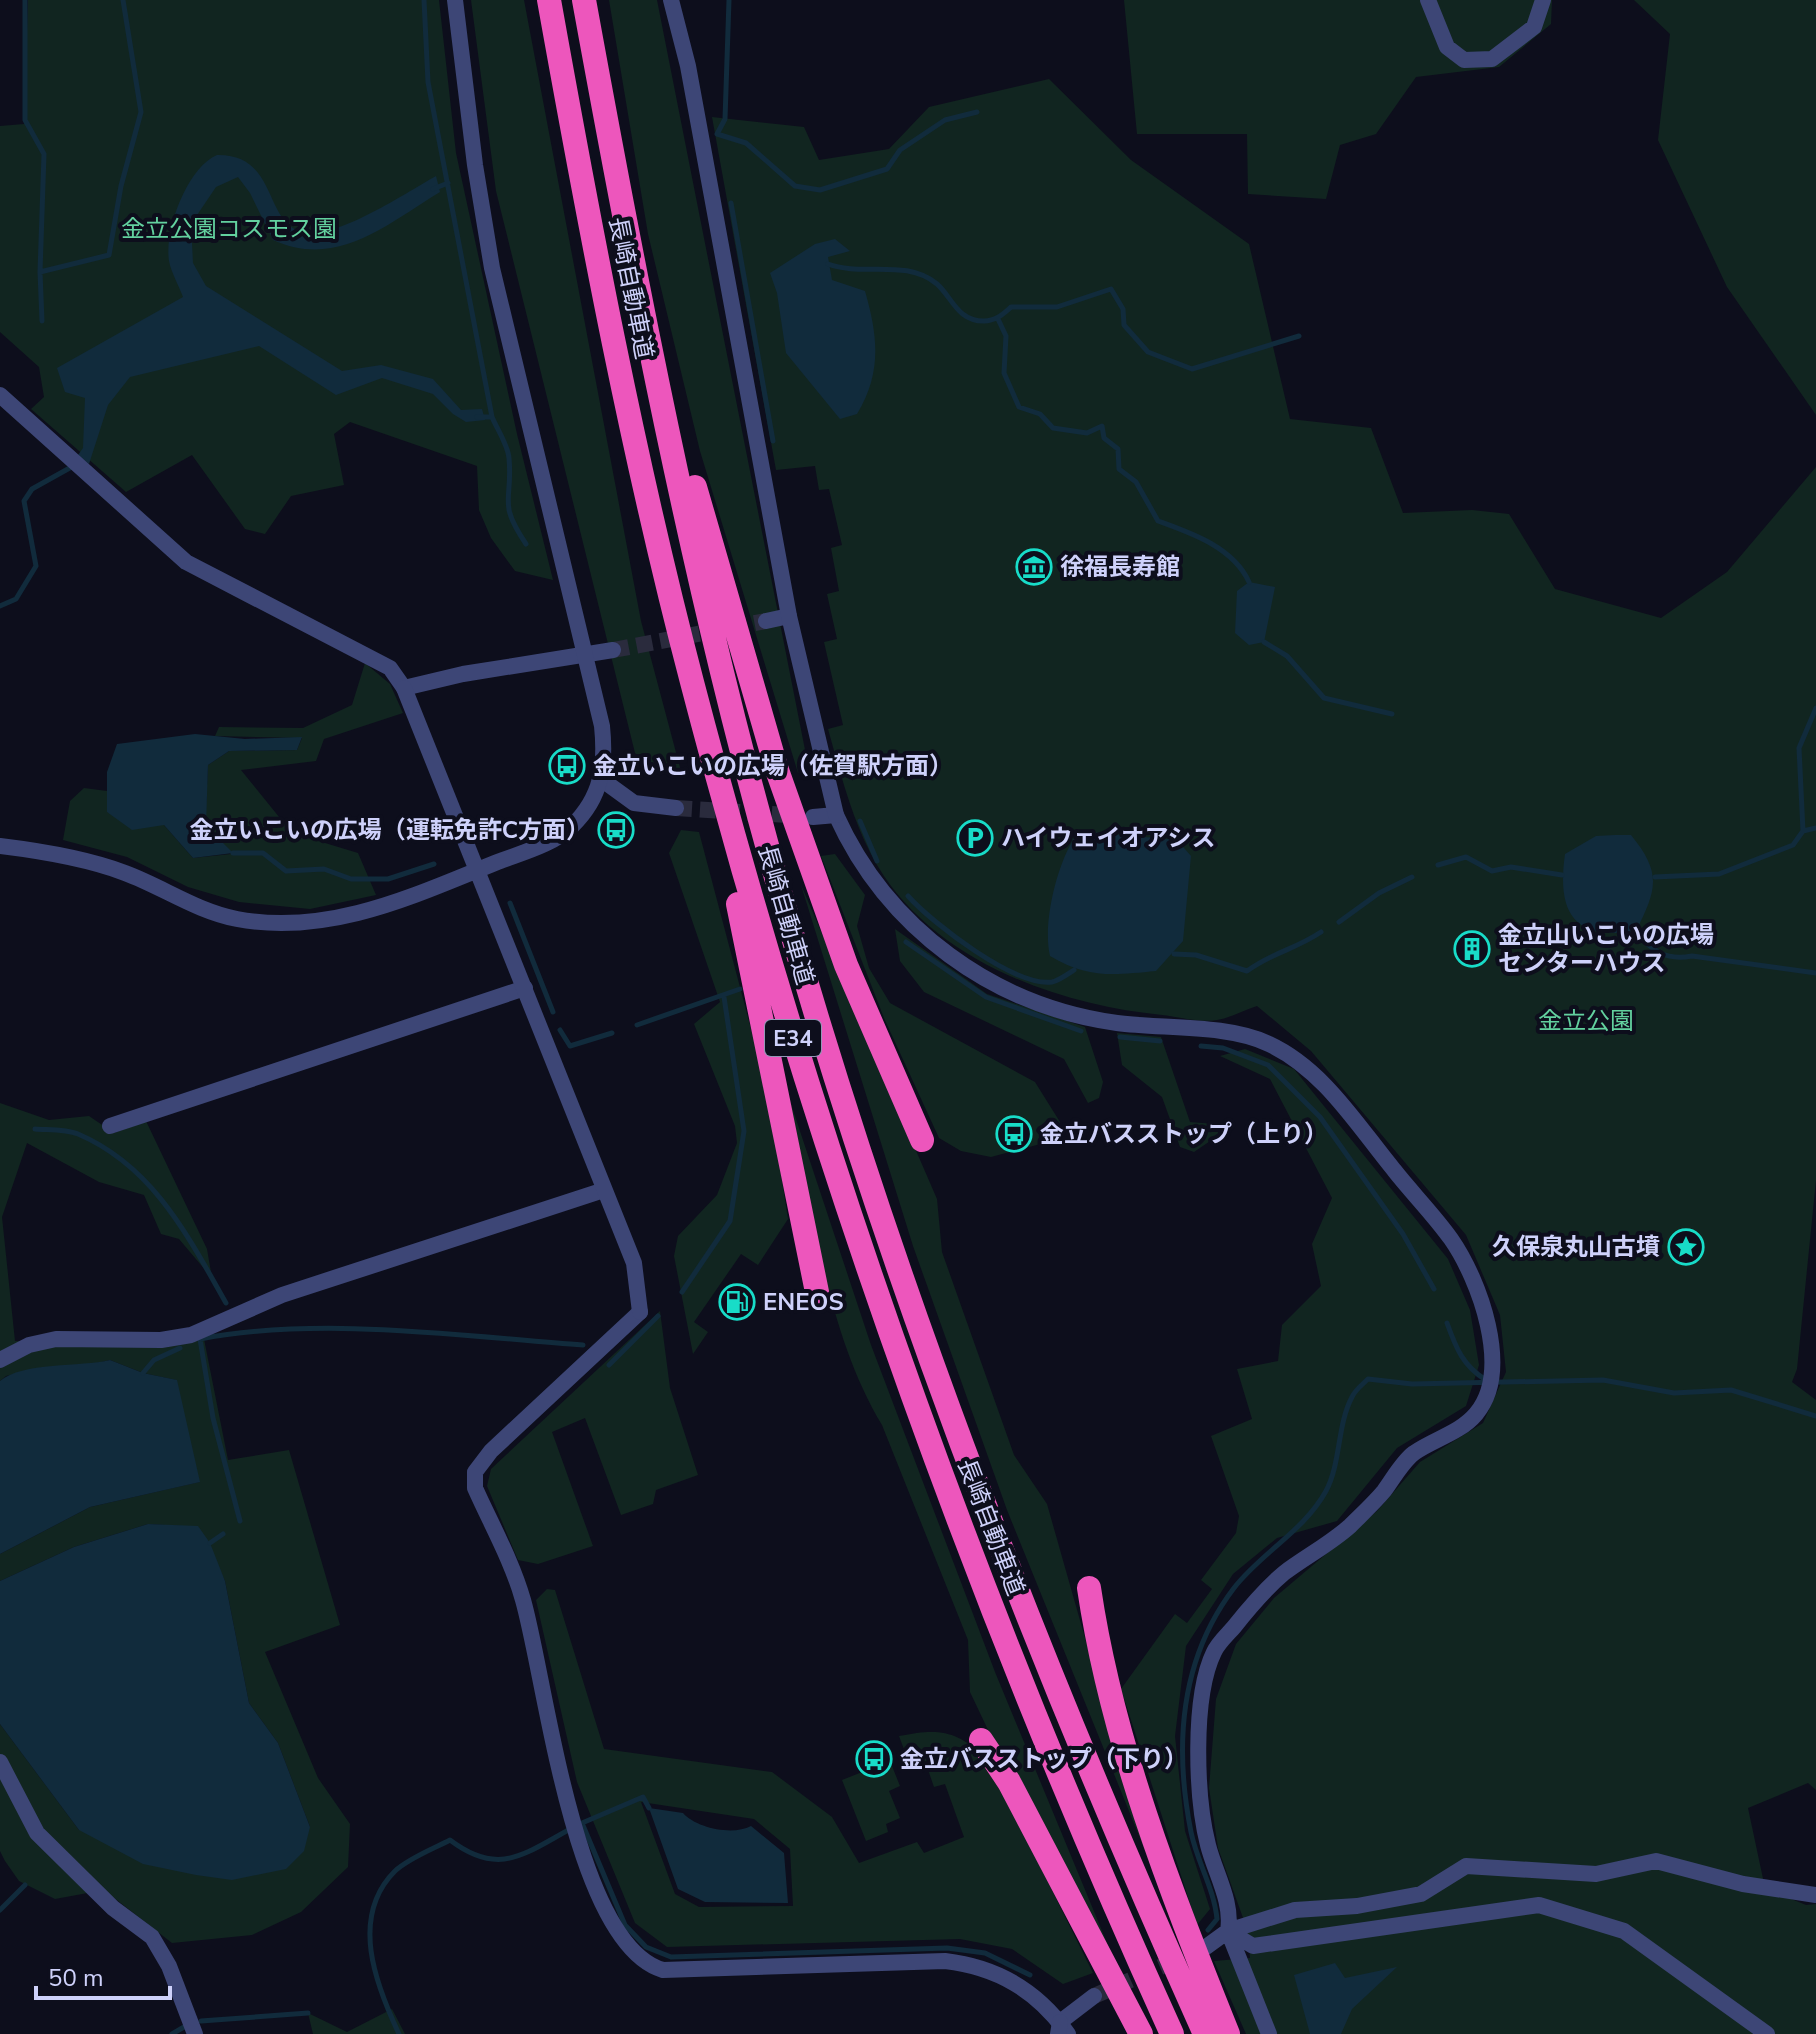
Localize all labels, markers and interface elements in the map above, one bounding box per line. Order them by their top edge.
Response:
park label: 金立公園コスモス園 [121,213,337,245]
street label: 長崎自動車道 [602,214,660,362]
museum icon: 徐福長寿館 [1015,548,1053,586]
place label: 徐福長寿館 [1060,551,1180,583]
bus stop icon: 金立いこいの広場（佐賀駅方面） [548,747,586,785]
place label: 金立いこいの広場（佐賀駅方面） [593,750,953,782]
bus stop icon: 金立いこいの広場（運転免許C方面） [597,811,635,849]
place label: 金立いこいの広場（運転免許C方面） [190,814,590,846]
parking icon: ハイウェイオアシス [956,819,994,857]
place label: ハイウェイオアシス [1001,822,1216,854]
street label: 長崎自動車道 [751,841,821,989]
place label: 金立山いこいの広場 センターハウス [1498,919,1714,979]
building icon: 金立山いこいの広場 センターハウス [1453,930,1491,968]
park label: 金立公園 [1538,1005,1634,1037]
road number: E34 [765,1020,821,1056]
bus stop icon: 金立バスストップ（上り） [995,1115,1033,1153]
place label: 金立バスストップ（上り） [1040,1118,1328,1150]
place icon: 久保泉丸山古墳 [1667,1228,1705,1266]
place label: 久保泉丸山古墳 [1492,1231,1660,1263]
fuel station icon: ENEOS [718,1283,756,1321]
place label: ENEOS [763,1286,844,1318]
street label: 長崎自動車道 [950,1454,1032,1600]
bus stop icon: 金立バスストップ（下り） [855,1740,893,1778]
place label: 金立バスストップ（下り） [900,1743,1188,1775]
scale bar [36,1950,170,2000]
text: 50 m [48,1962,104,1994]

